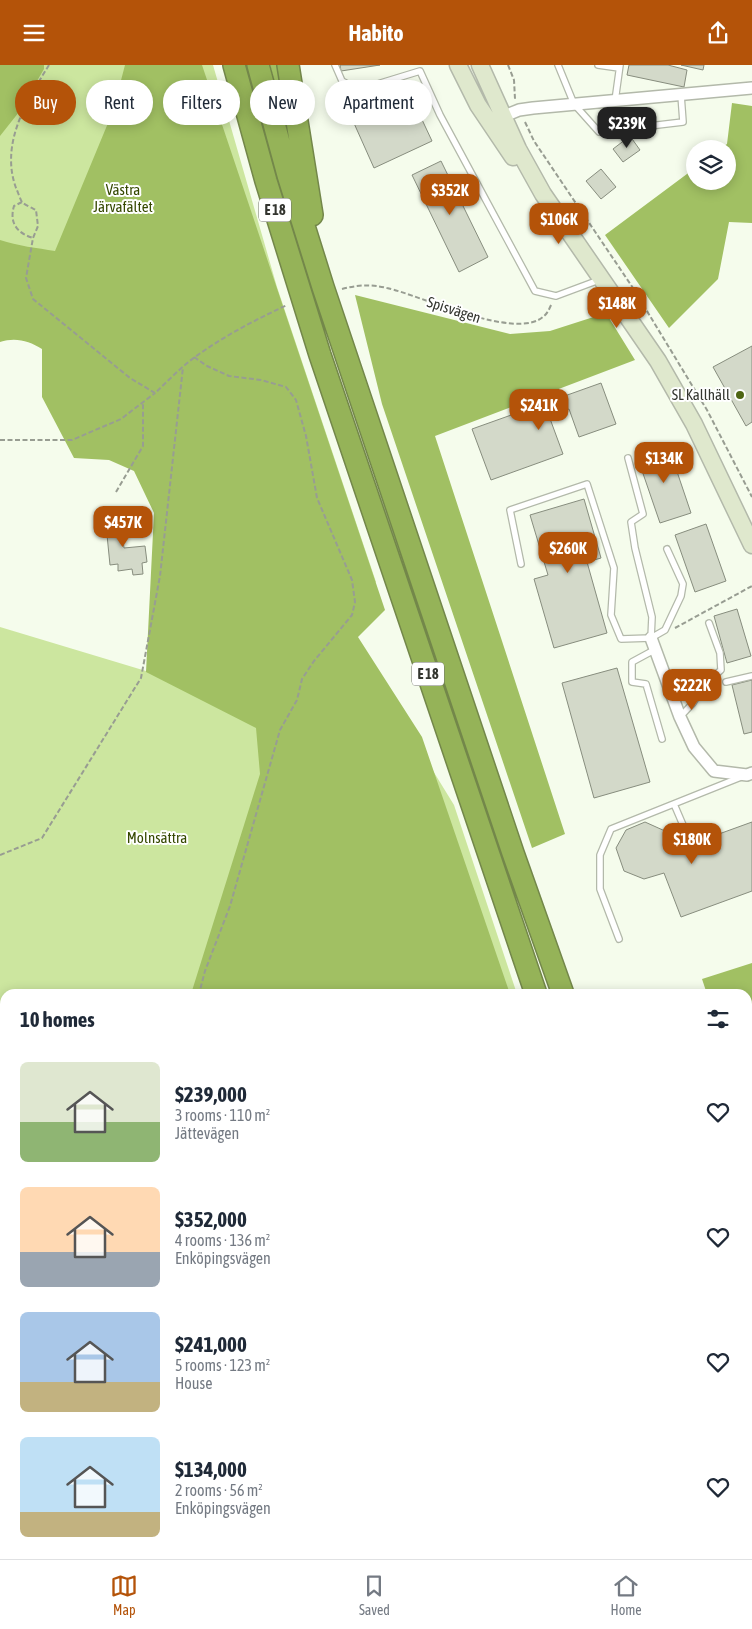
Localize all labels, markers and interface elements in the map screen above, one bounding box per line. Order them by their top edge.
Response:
icon: menu [20,19,48,47]
icon: share [704,19,732,47]
text: Habito [349,20,403,46]
chip: Buy [15,80,76,125]
chip: Rent [86,80,153,125]
chip: Filters [163,80,240,125]
chip: New [250,80,315,125]
chip: Apartment [325,80,432,125]
pin: $239K [592,107,662,149]
text: $239K [608,114,646,132]
map controls [686,140,736,190]
button: layers [686,140,736,190]
pin: $352K [415,173,485,216]
park label: Västra Järvafältet [93,181,153,215]
text: $352K [431,181,469,199]
road number: E 18 [259,199,291,221]
pin: $106K [524,203,594,245]
text: $106K [540,210,578,228]
pin: $148K [582,287,652,329]
street label: Spisvägen [425,293,483,326]
text: $148K [598,294,636,312]
place label: SL Kallhäll [672,386,730,403]
pin: $241K [504,389,574,431]
marker: SL Kallhäll [734,389,746,401]
text: $241K [520,396,558,414]
pin: $134K [629,441,699,484]
text: $134K [645,449,683,467]
pin: $457K [88,505,158,548]
text: $457K [104,513,142,531]
pin: $260K [533,531,603,574]
text: $260K [549,539,587,557]
road number: E 18 [412,663,444,685]
pin: $222K [657,669,727,711]
text: $222K [673,676,711,694]
pin: $180K [657,823,727,865]
park label: Molnsättra [127,829,187,846]
text: $180K [673,830,711,848]
icon: filters [704,1005,732,1033]
text: 10 homes [20,1007,95,1031]
icon: home [60,1082,120,1142]
text: $239,000 [175,1082,247,1106]
icon: heart [704,1098,732,1126]
text: 3 rooms · 110 m² [175,1106,270,1124]
text: Jättevägen [175,1124,239,1142]
icon: home [60,1207,120,1267]
text: $352,000 [175,1207,247,1231]
icon: heart [704,1223,732,1251]
text: 4 rooms · 136 m² [175,1231,270,1249]
text: Enköpingsvägen [175,1249,271,1267]
icon: home [60,1332,120,1392]
text: $241,000 [175,1332,247,1356]
icon: heart [704,1348,732,1376]
text: 5 rooms · 123 m² [175,1356,270,1374]
text: House [175,1374,212,1392]
icon: home [60,1457,120,1517]
text: $134,000 [175,1457,247,1481]
icon: heart [704,1473,732,1501]
text: 2 rooms · 56 m² [175,1481,263,1499]
text: Enköpingsvägen [175,1499,271,1517]
tab: Map [110,1572,138,1618]
tab: Saved [359,1572,390,1618]
tab: Home [611,1572,642,1618]

